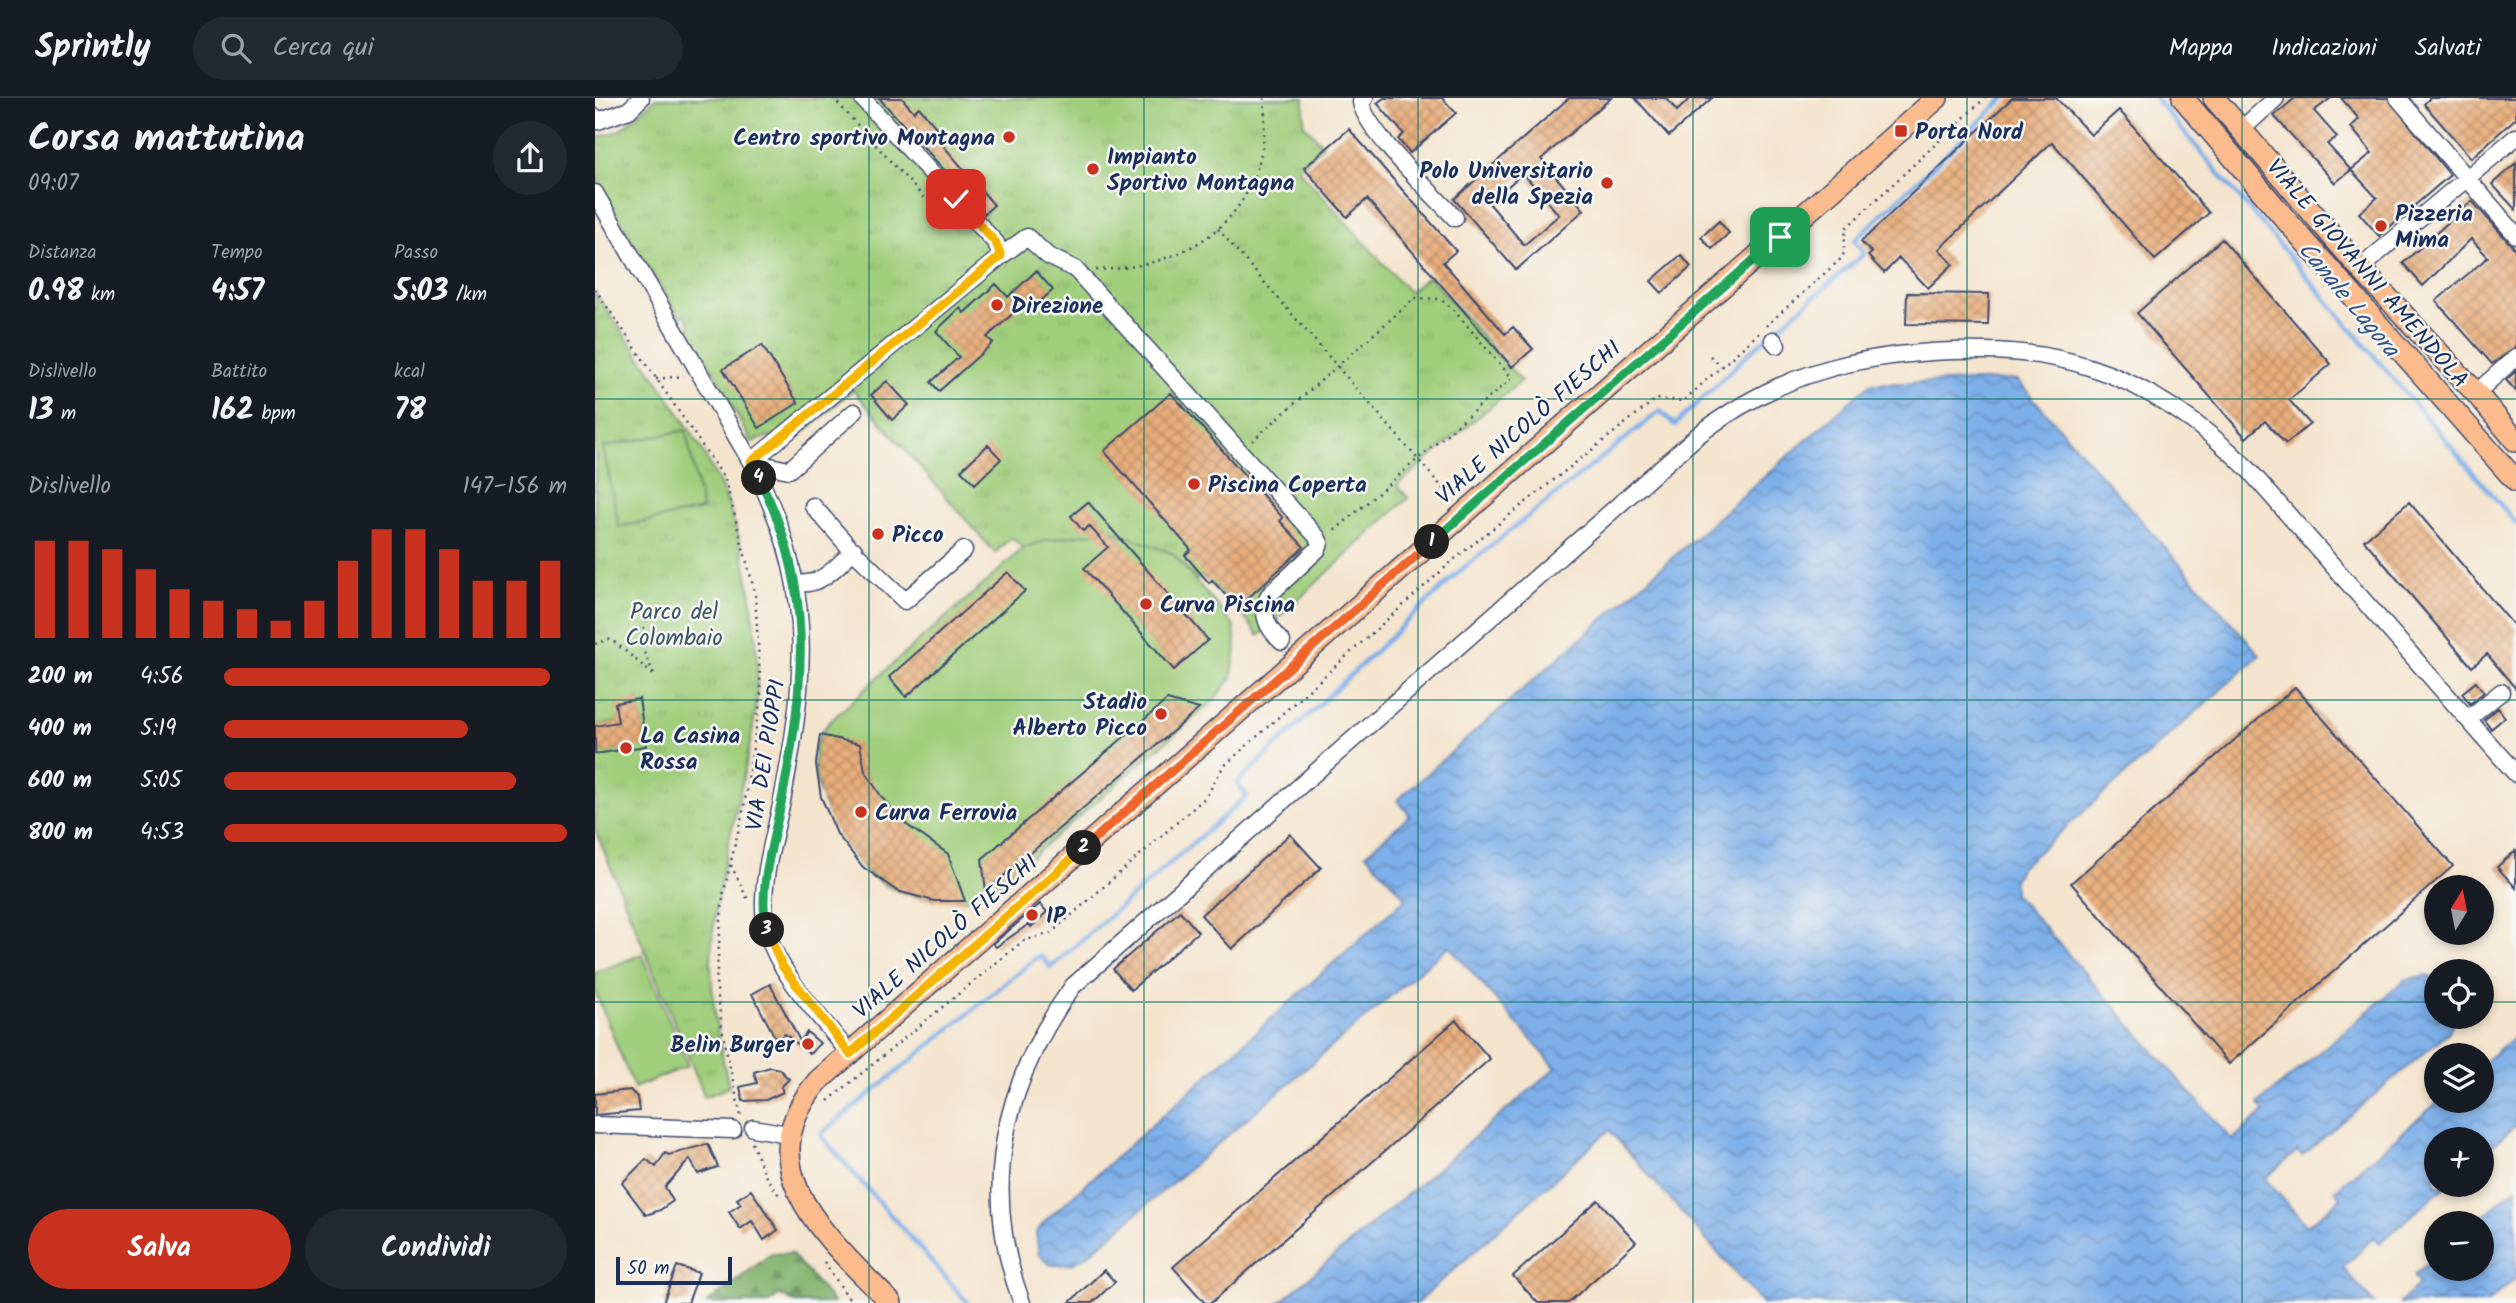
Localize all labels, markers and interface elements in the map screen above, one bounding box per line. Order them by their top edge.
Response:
search box [193,17,683,80]
text: Sprintly [35,22,151,75]
text: Cerca qui [273,27,374,69]
icon: search [217,29,255,67]
text: Mappa [2169,29,2233,68]
text: Indicazioni [2271,29,2377,68]
text: Salvati [2415,29,2481,68]
text: Corsa mattutina [28,110,305,170]
place label: Porta Nord [1915,115,2024,151]
button: share [493,121,567,195]
place label: Centro sportivo Montagna [733,121,995,157]
marker: Porta Nord [1893,123,1909,139]
marker: Centro sportivo Montagna [1001,129,1017,145]
place label: Impianto Sportivo Montagna [1107,140,1295,202]
street label: VIALE GIOVANNI AMENDOLA [2256,151,2477,397]
place label: Polo Universitario della Spezia [1419,154,1593,216]
marker: Impianto Sportivo Montagna [1085,161,1101,177]
text: 09:07 [28,166,79,202]
pin [926,169,986,229]
marker: Polo Universitario della Spezia [1599,175,1615,191]
icon: check [937,180,975,218]
place label: Pizzeria Mima [2395,197,2473,259]
pin [1750,207,1810,267]
icon: arrive [1761,218,1799,256]
marker: Pizzeria Mima [2373,218,2389,234]
water label: Canale Lagora [2287,233,2409,368]
text: Distanza [28,238,97,268]
text: Tempo [211,238,263,268]
text: Passo [394,238,438,268]
text: 0.98 [28,268,83,316]
text: 4:57 [211,268,264,316]
text: 5:03 [394,268,448,316]
text: km [83,280,115,310]
text: /km [448,280,487,310]
place label: Direzione [1011,289,1103,325]
marker: Direzione [989,297,1005,313]
street label: VIALE NICOLÒ FIESCHI [1428,332,1630,515]
text: Dislivello [28,357,97,387]
text: Battito [211,357,267,387]
text: kcal [394,357,425,387]
text: 13 [28,387,53,435]
text: 162 [211,387,254,435]
text: 78 [394,387,426,435]
text: m [53,399,76,429]
text: bpm [254,399,296,429]
pin: 4 [741,460,777,496]
text: 4 [753,462,764,492]
place label: Piscina Coperta [1208,468,1367,504]
text: Dislivello [28,469,111,505]
text: 147–156 m [463,469,567,505]
marker: Piscina Coperta [1186,476,1202,492]
place label: Picco [892,518,944,554]
pin: 1 [1415,524,1449,560]
marker: Picco [870,526,886,542]
text: 1 [1429,526,1434,556]
place label: Curva Piscina [1160,588,1295,624]
park label: Parco del Colombaio [625,595,723,657]
marker: Curva Piscina [1138,596,1154,612]
text: 200 m [28,659,93,695]
text: 4:56 [140,659,183,695]
street label: VIA DEI PIOPPI [737,677,797,834]
place label: Stadio Alberto Picco [1012,685,1147,747]
marker: Stadio Alberto Picco [1153,706,1169,722]
text: 400 m [28,711,92,747]
text: 5:19 [140,711,176,747]
place label: La Casina Rossa [640,719,741,781]
marker: La Casina Rossa [618,740,634,756]
text: 600 m [28,763,92,799]
text: 5:05 [140,763,182,799]
place label: Curva Ferrovia [875,796,1018,832]
marker: Curva Ferrovia [853,804,869,820]
text: 800 m [28,815,93,851]
text: 4:53 [140,815,184,851]
pin: 2 [1067,830,1101,866]
text: 2 [1078,832,1089,862]
street label: VIALE NICOLÒ FIESCHI [845,846,1047,1029]
north arrow [2424,875,2494,945]
map controls [2424,875,2494,1281]
place label: IP [1046,899,1067,935]
marker: IP [1024,907,1040,923]
pin: 3 [749,912,785,948]
text: 3 [761,914,772,944]
button: locate [2424,959,2494,1029]
place label: Belin Burger [670,1028,796,1064]
marker: Belin Burger [800,1036,816,1052]
button: layers [2424,1043,2494,1113]
button: + [2424,1127,2494,1197]
button: Salva [28,1209,291,1289]
button: Condividi [305,1209,567,1289]
button: − [2424,1211,2494,1281]
scale bar [616,1254,731,1286]
text: 50 m [627,1254,669,1284]

